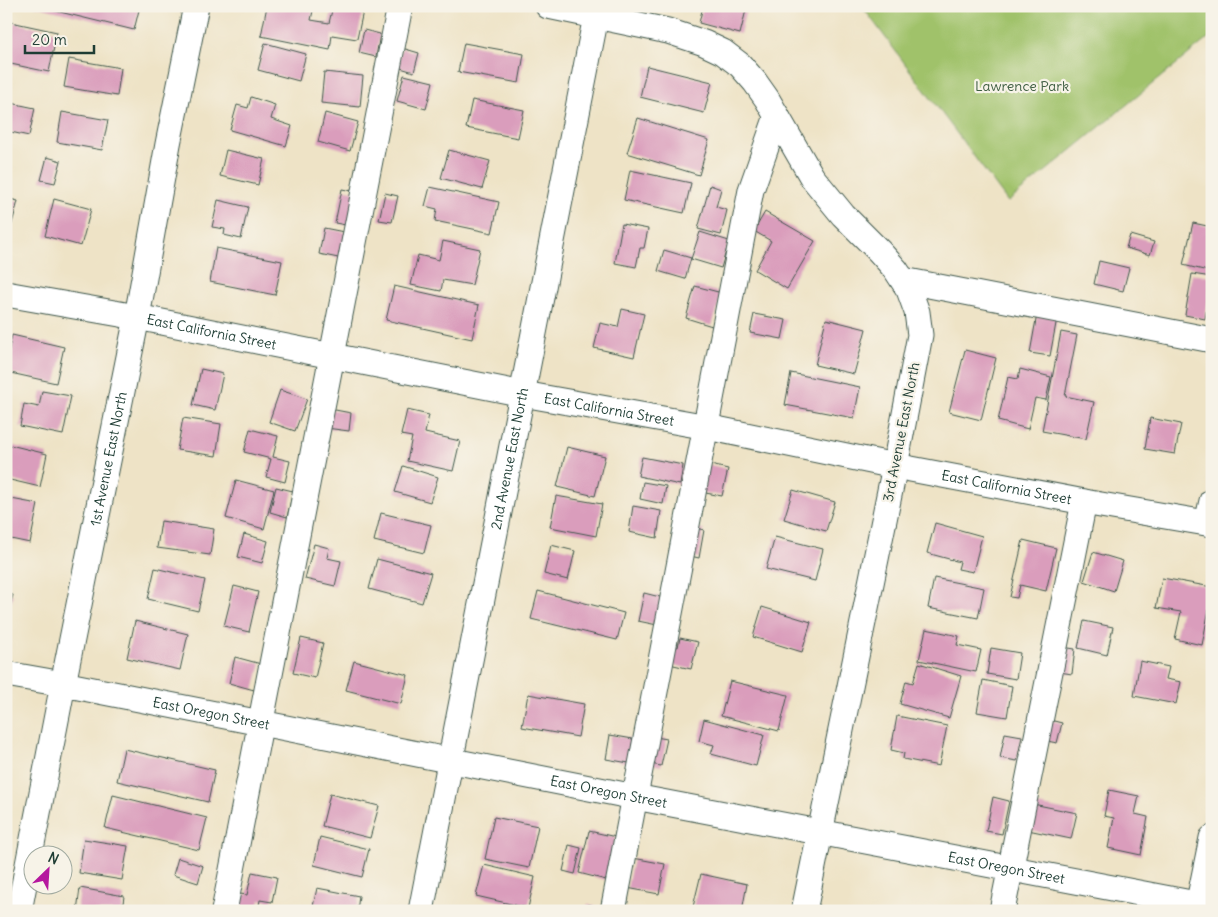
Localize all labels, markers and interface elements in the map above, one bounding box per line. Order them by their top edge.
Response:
scale bar [25,22,94,54]
text: 20 m [32,30,67,49]
park label: Lawrence Park [975,77,1069,95]
street label: East California Street [145,310,278,354]
street label: 3rd Avenue East North [879,361,923,503]
street label: 2nd Avenue East North [487,386,532,531]
street label: East California Street [543,389,676,430]
street label: 1st Avenue East North [86,390,131,528]
street label: East California Street [940,466,1073,508]
street label: East Oregon Street [151,693,271,734]
street label: East Oregon Street [549,771,669,812]
north arrow [22,844,72,894]
text: N [45,848,62,868]
street label: East Oregon Street [946,848,1067,888]

